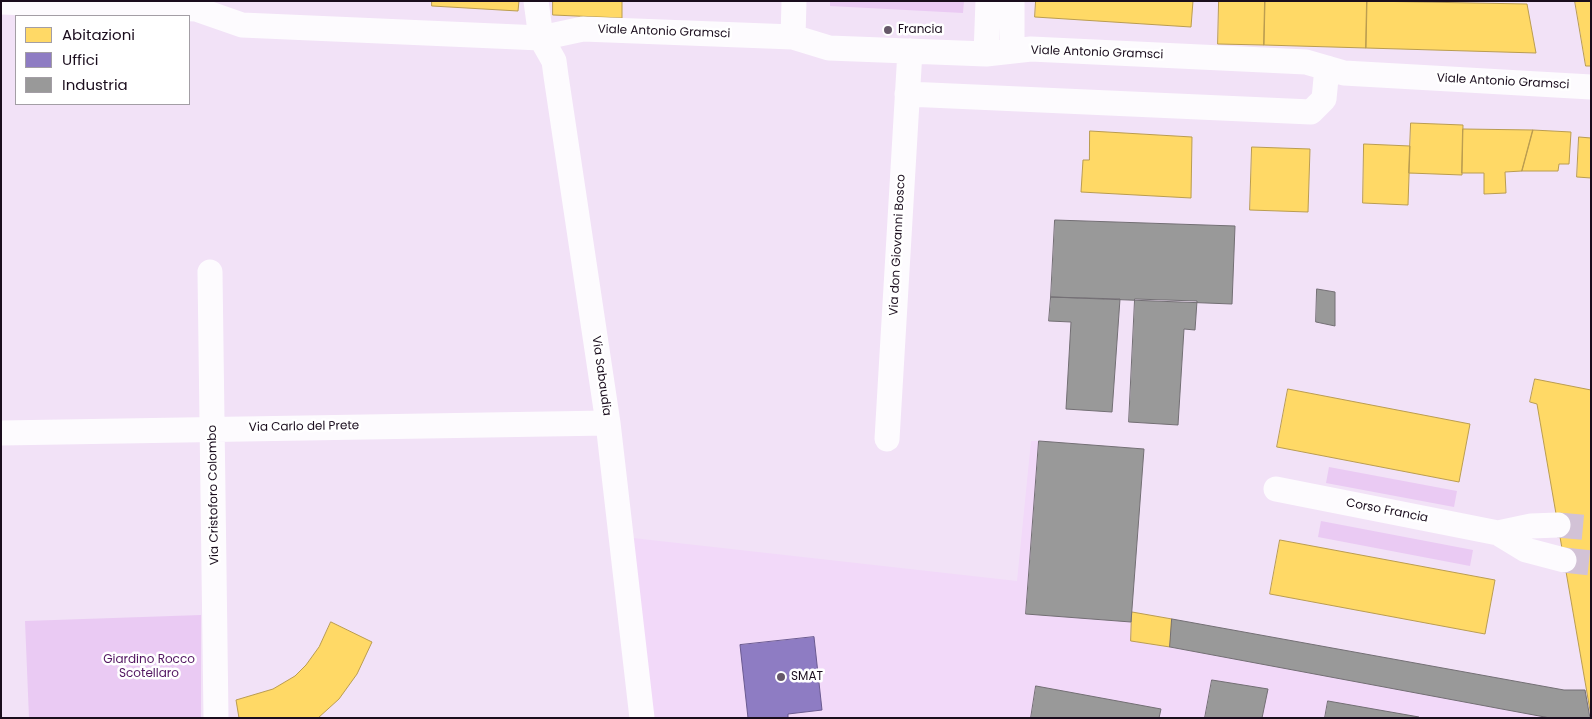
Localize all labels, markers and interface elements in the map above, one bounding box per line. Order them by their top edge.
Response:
legend [15,15,190,105]
street label: Viale Antonio Gramsci [597,22,731,42]
place label: Francia [898,23,943,37]
text: Abitazioni [62,24,135,45]
marker: Francia [882,24,894,36]
street label: Viale Antonio Gramsci [1030,43,1164,63]
text: Uffici [62,49,98,70]
street label: Viale Antonio Gramsci [1436,71,1570,93]
text: Industria [62,74,128,95]
street label: Via don Giovanni Bosco [887,174,909,316]
street label: Via Sabaudia [588,335,614,417]
street label: Via Carlo del Prete [249,419,359,435]
street label: Via Cristoforo Colombo [206,425,222,565]
street label: Corso Francia [1345,496,1429,526]
park label: Giardino Rocco Scotellaro [103,653,195,681]
place label: SMAT [791,670,823,684]
marker: SMAT [775,671,787,683]

